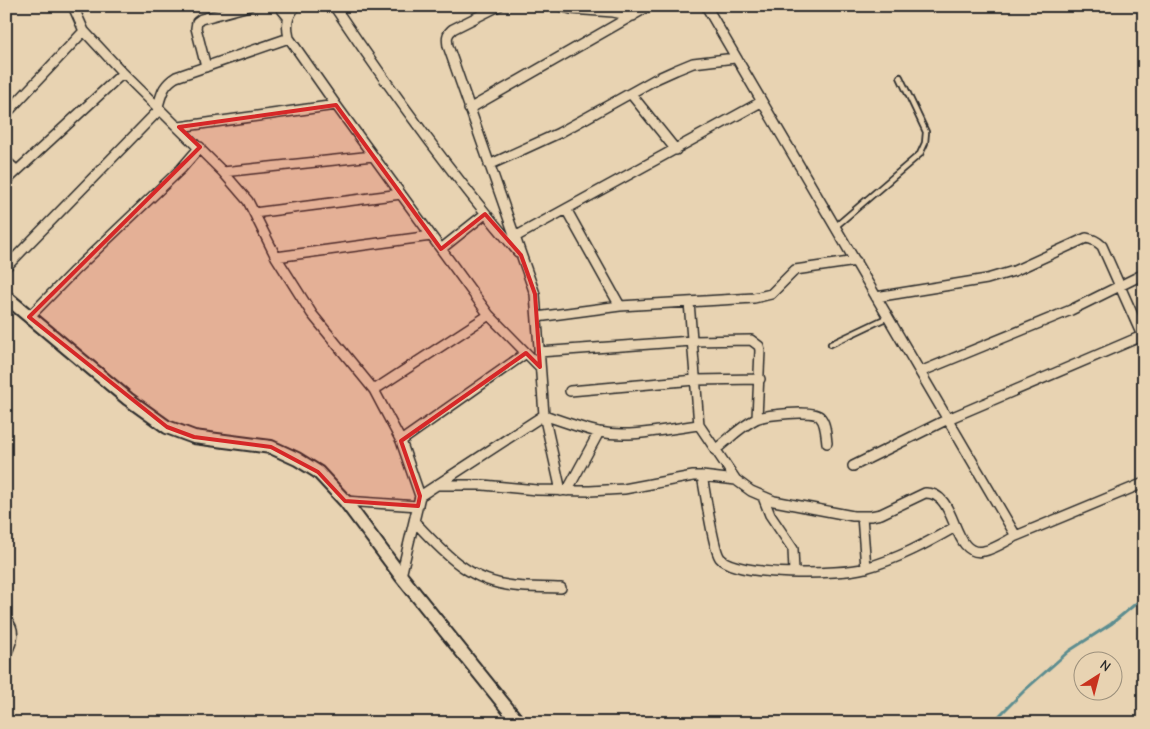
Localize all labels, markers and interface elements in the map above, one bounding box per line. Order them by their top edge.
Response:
north arrow [1072,652,1122,702]
text: N [1097,656,1114,675]

